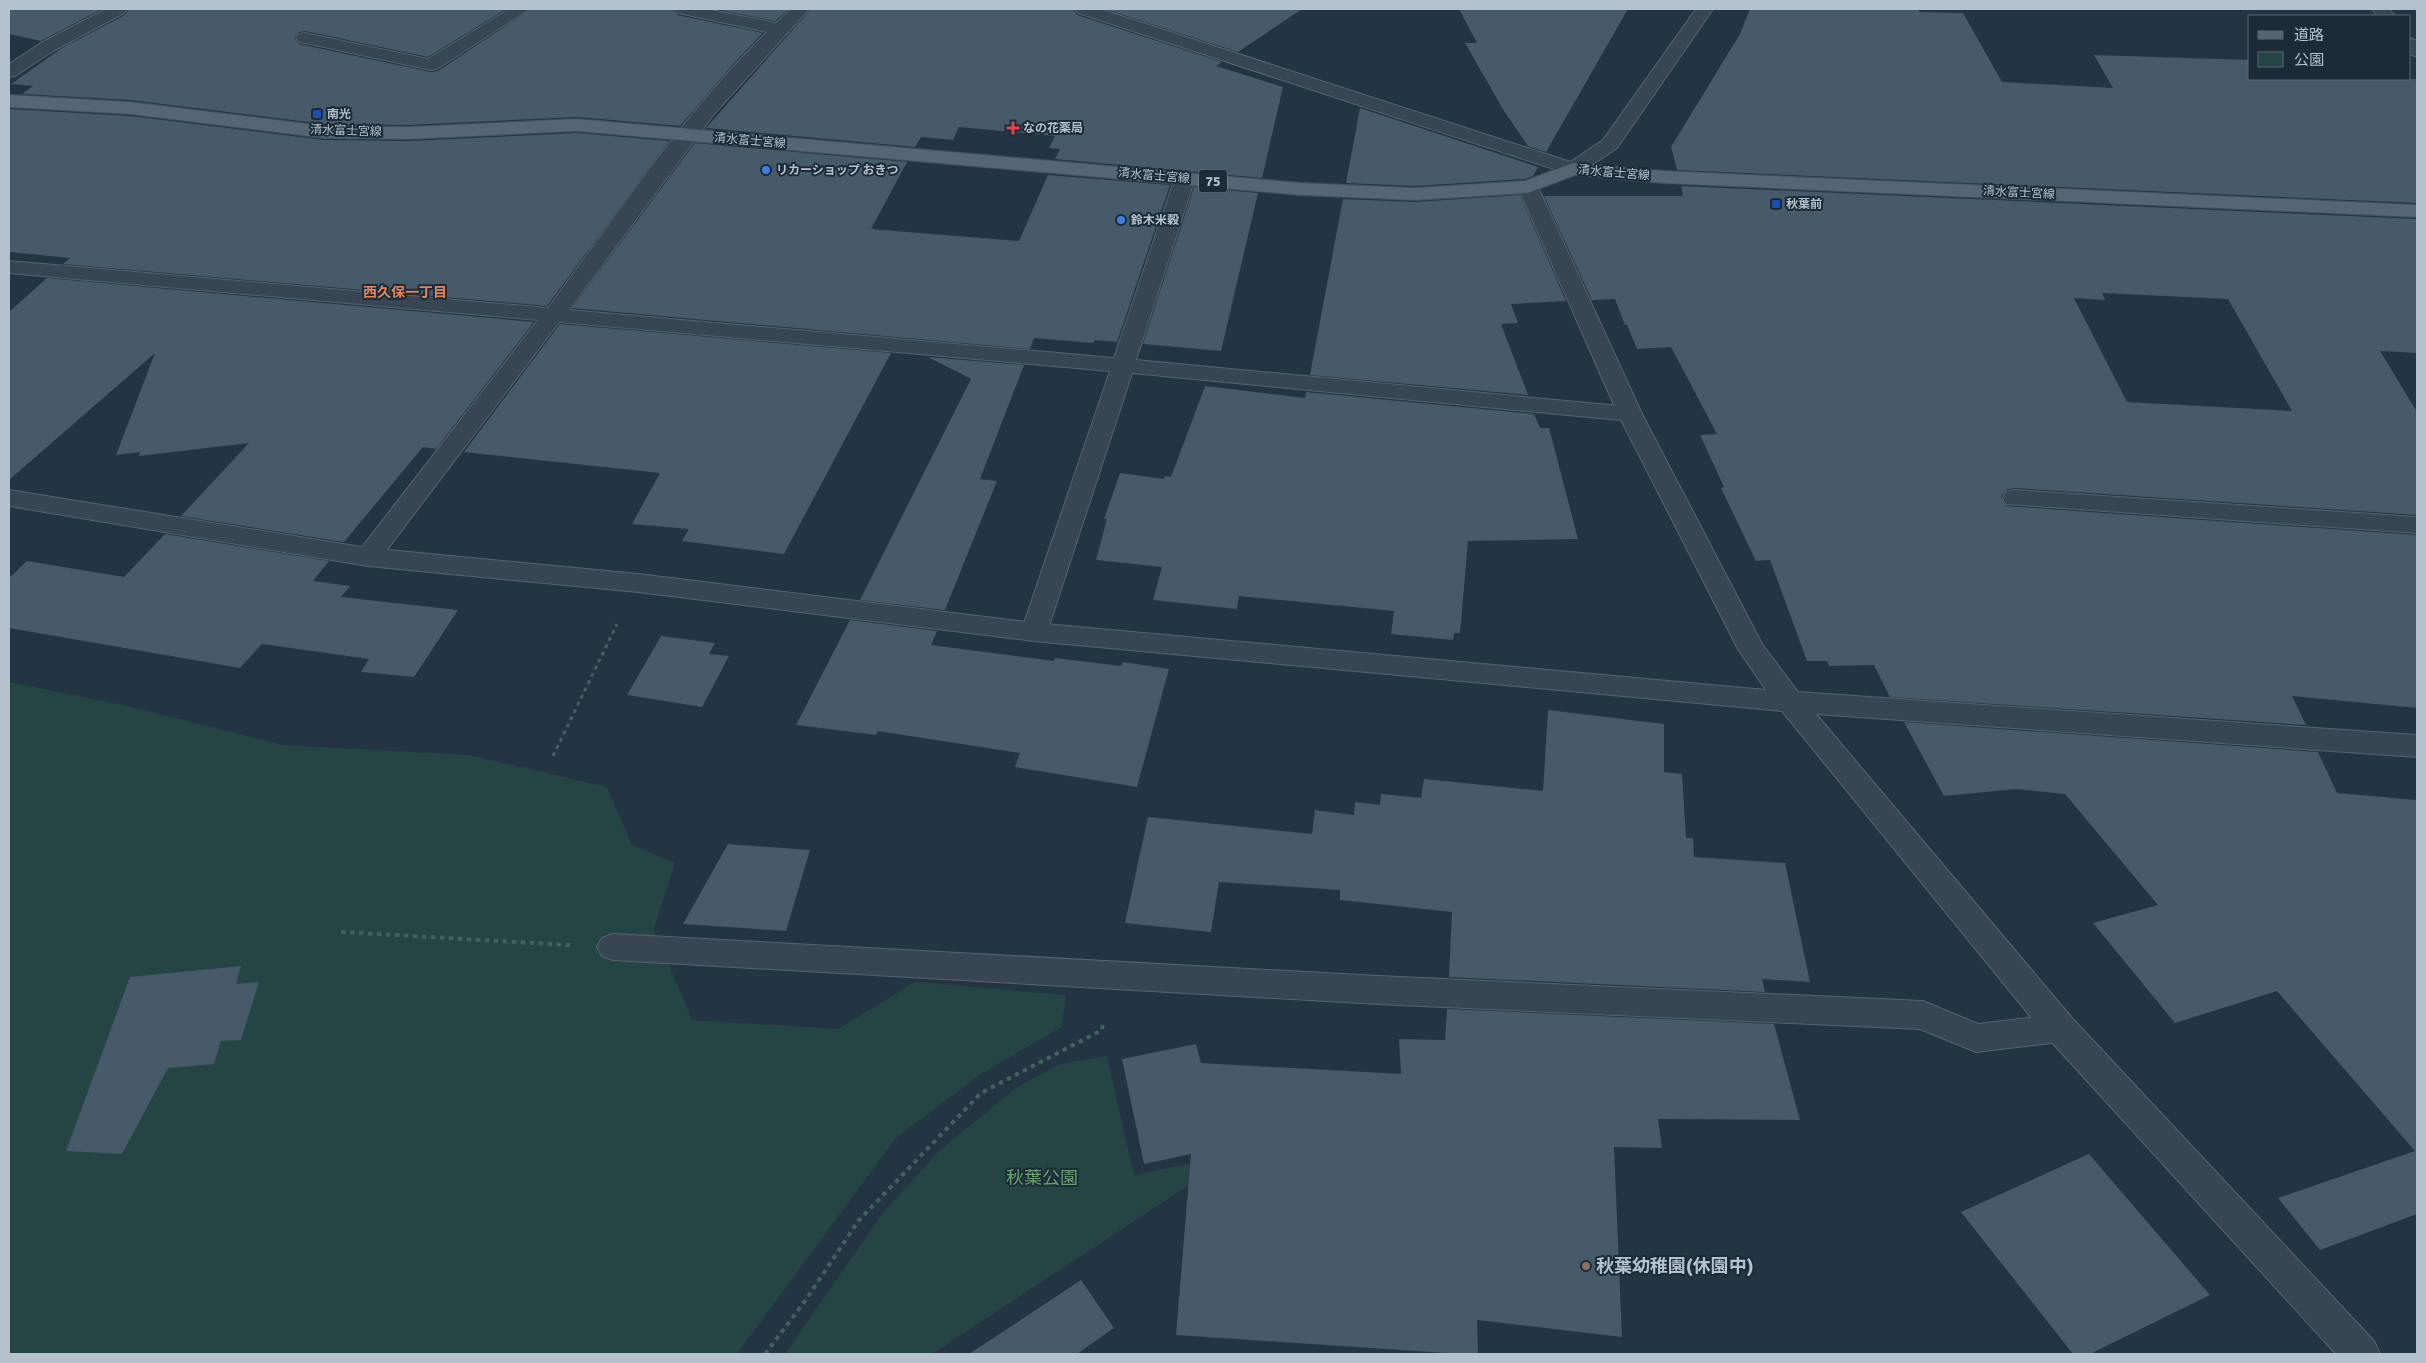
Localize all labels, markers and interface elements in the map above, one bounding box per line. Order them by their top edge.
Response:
legend [2248,15,2411,80]
text: 道路 [2294,26,2324,44]
text: 公園 [2294,51,2324,69]
place label: 南光 [327,107,351,122]
marker: 南光 [311,108,323,120]
place label: なの花薬局 [1023,121,1083,136]
street label: 清水富士宮線 [310,122,382,140]
marker: なの花薬局 [1007,122,1019,134]
street label: 清水富士宮線 [713,130,787,152]
street label: 清水富士宮線 [1577,162,1651,184]
place label: リカーショップ おきつ [776,163,898,178]
marker: リカーショップ おきつ [760,164,772,176]
street label: 清水富士宮線 [1117,165,1191,187]
road number: 75 [1199,170,1227,192]
street label: 清水富士宮線 [1983,184,2055,202]
place label: 秋葉前 [1786,197,1822,212]
marker: 秋葉前 [1770,198,1782,210]
place label: 鈴木米穀 [1130,213,1180,228]
marker: 鈴木米穀 [1115,214,1127,226]
district label: 西久保一丁目 [363,284,447,301]
park label: 秋葉公園 [1006,1167,1078,1189]
place label: 秋葉幼稚園(休園中) [1596,1255,1754,1277]
marker: 秋葉幼稚園(休園中) [1580,1260,1592,1272]

